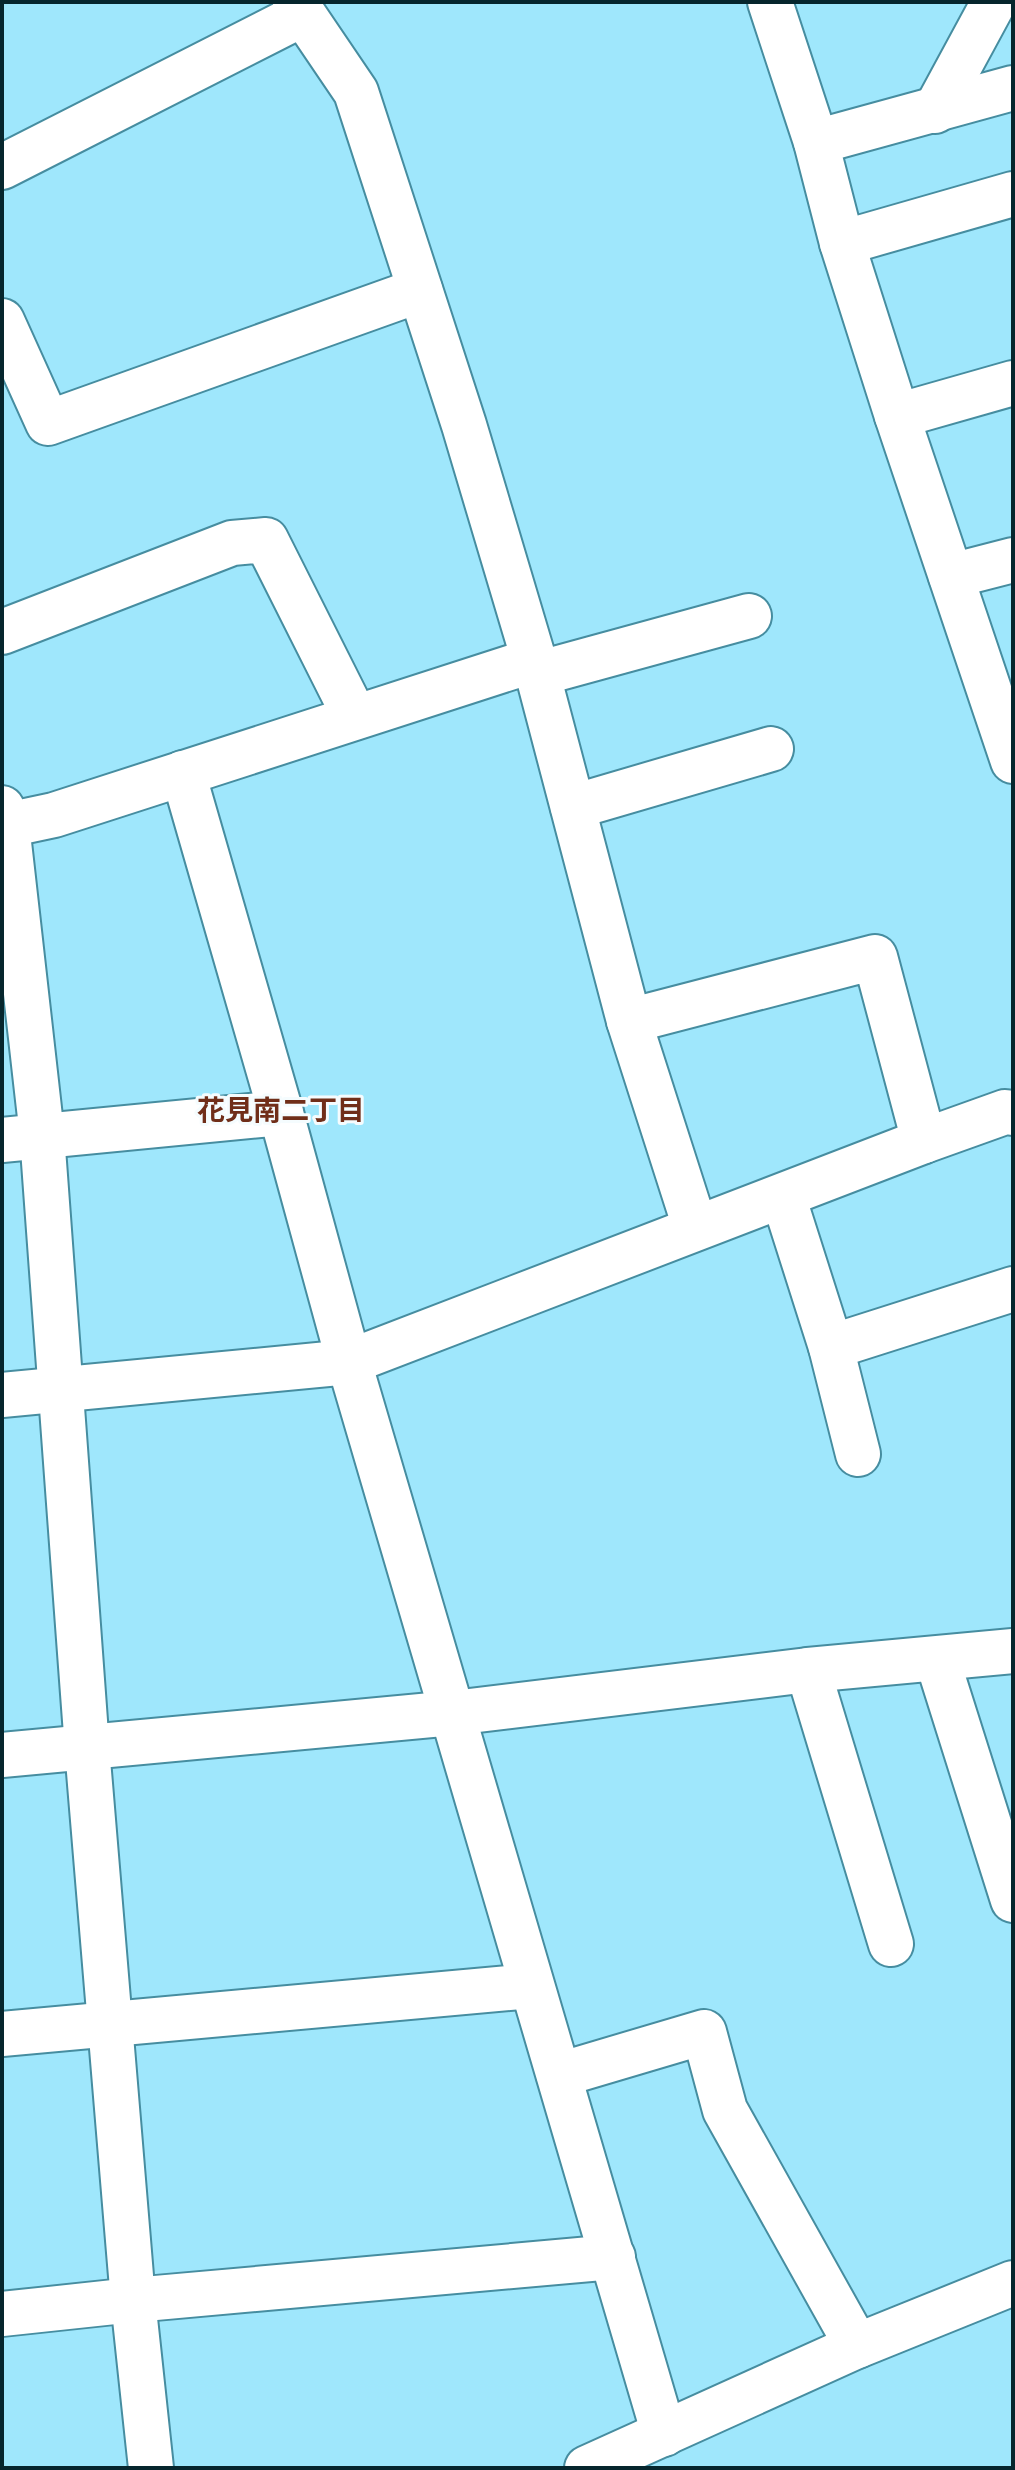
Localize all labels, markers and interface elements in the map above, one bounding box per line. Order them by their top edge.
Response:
district label: 花見南二丁目 [197,1092,365,1126]

